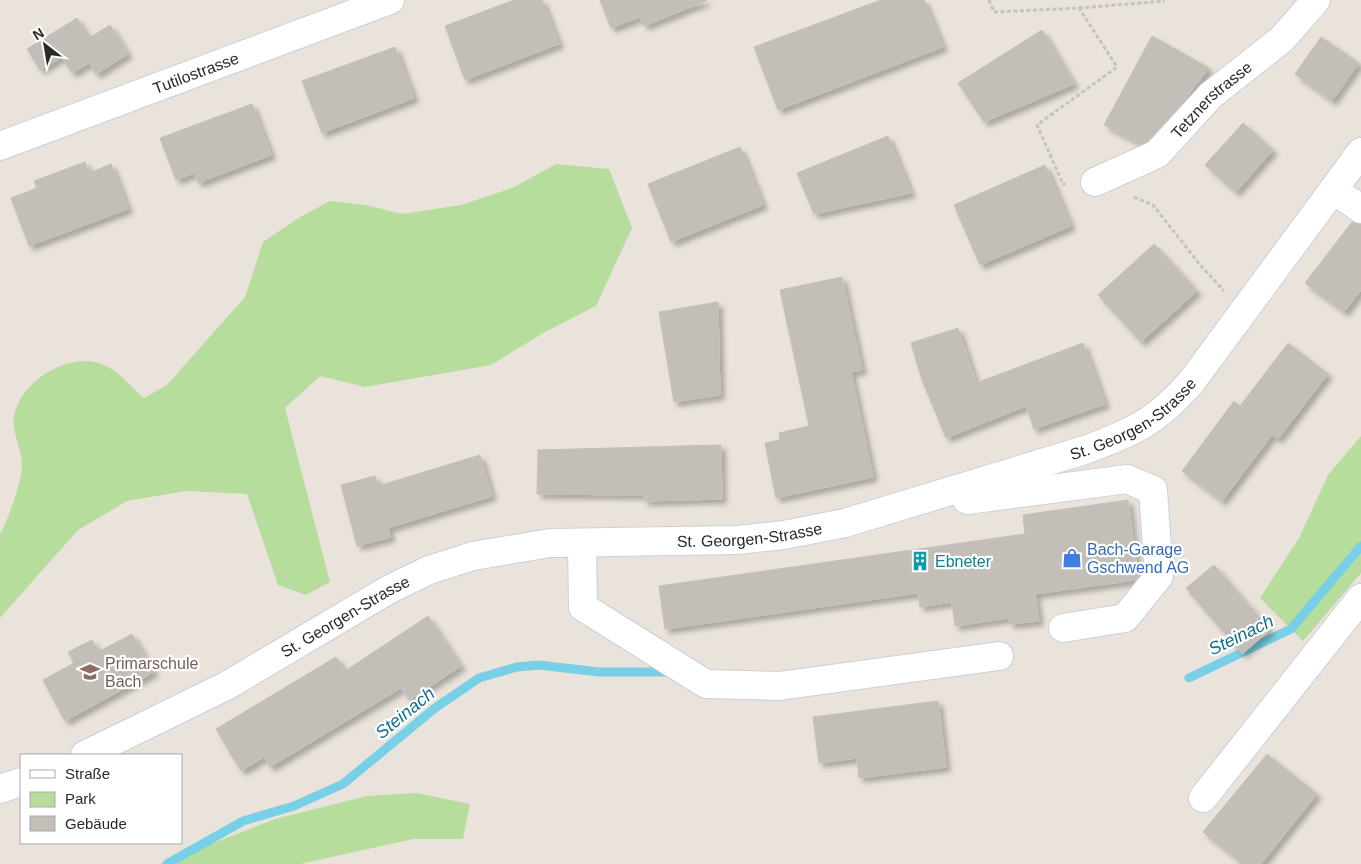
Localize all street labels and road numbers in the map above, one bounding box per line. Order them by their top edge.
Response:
street label: Tutilostrasse [151,49,241,96]
street label: Tetznerstrasse [1168,58,1255,141]
street label: St. Georgen-Strasse [1068,374,1199,463]
street label: St. Georgen-Strasse [677,519,824,549]
street label: St. Georgen-Strasse [278,572,412,660]

